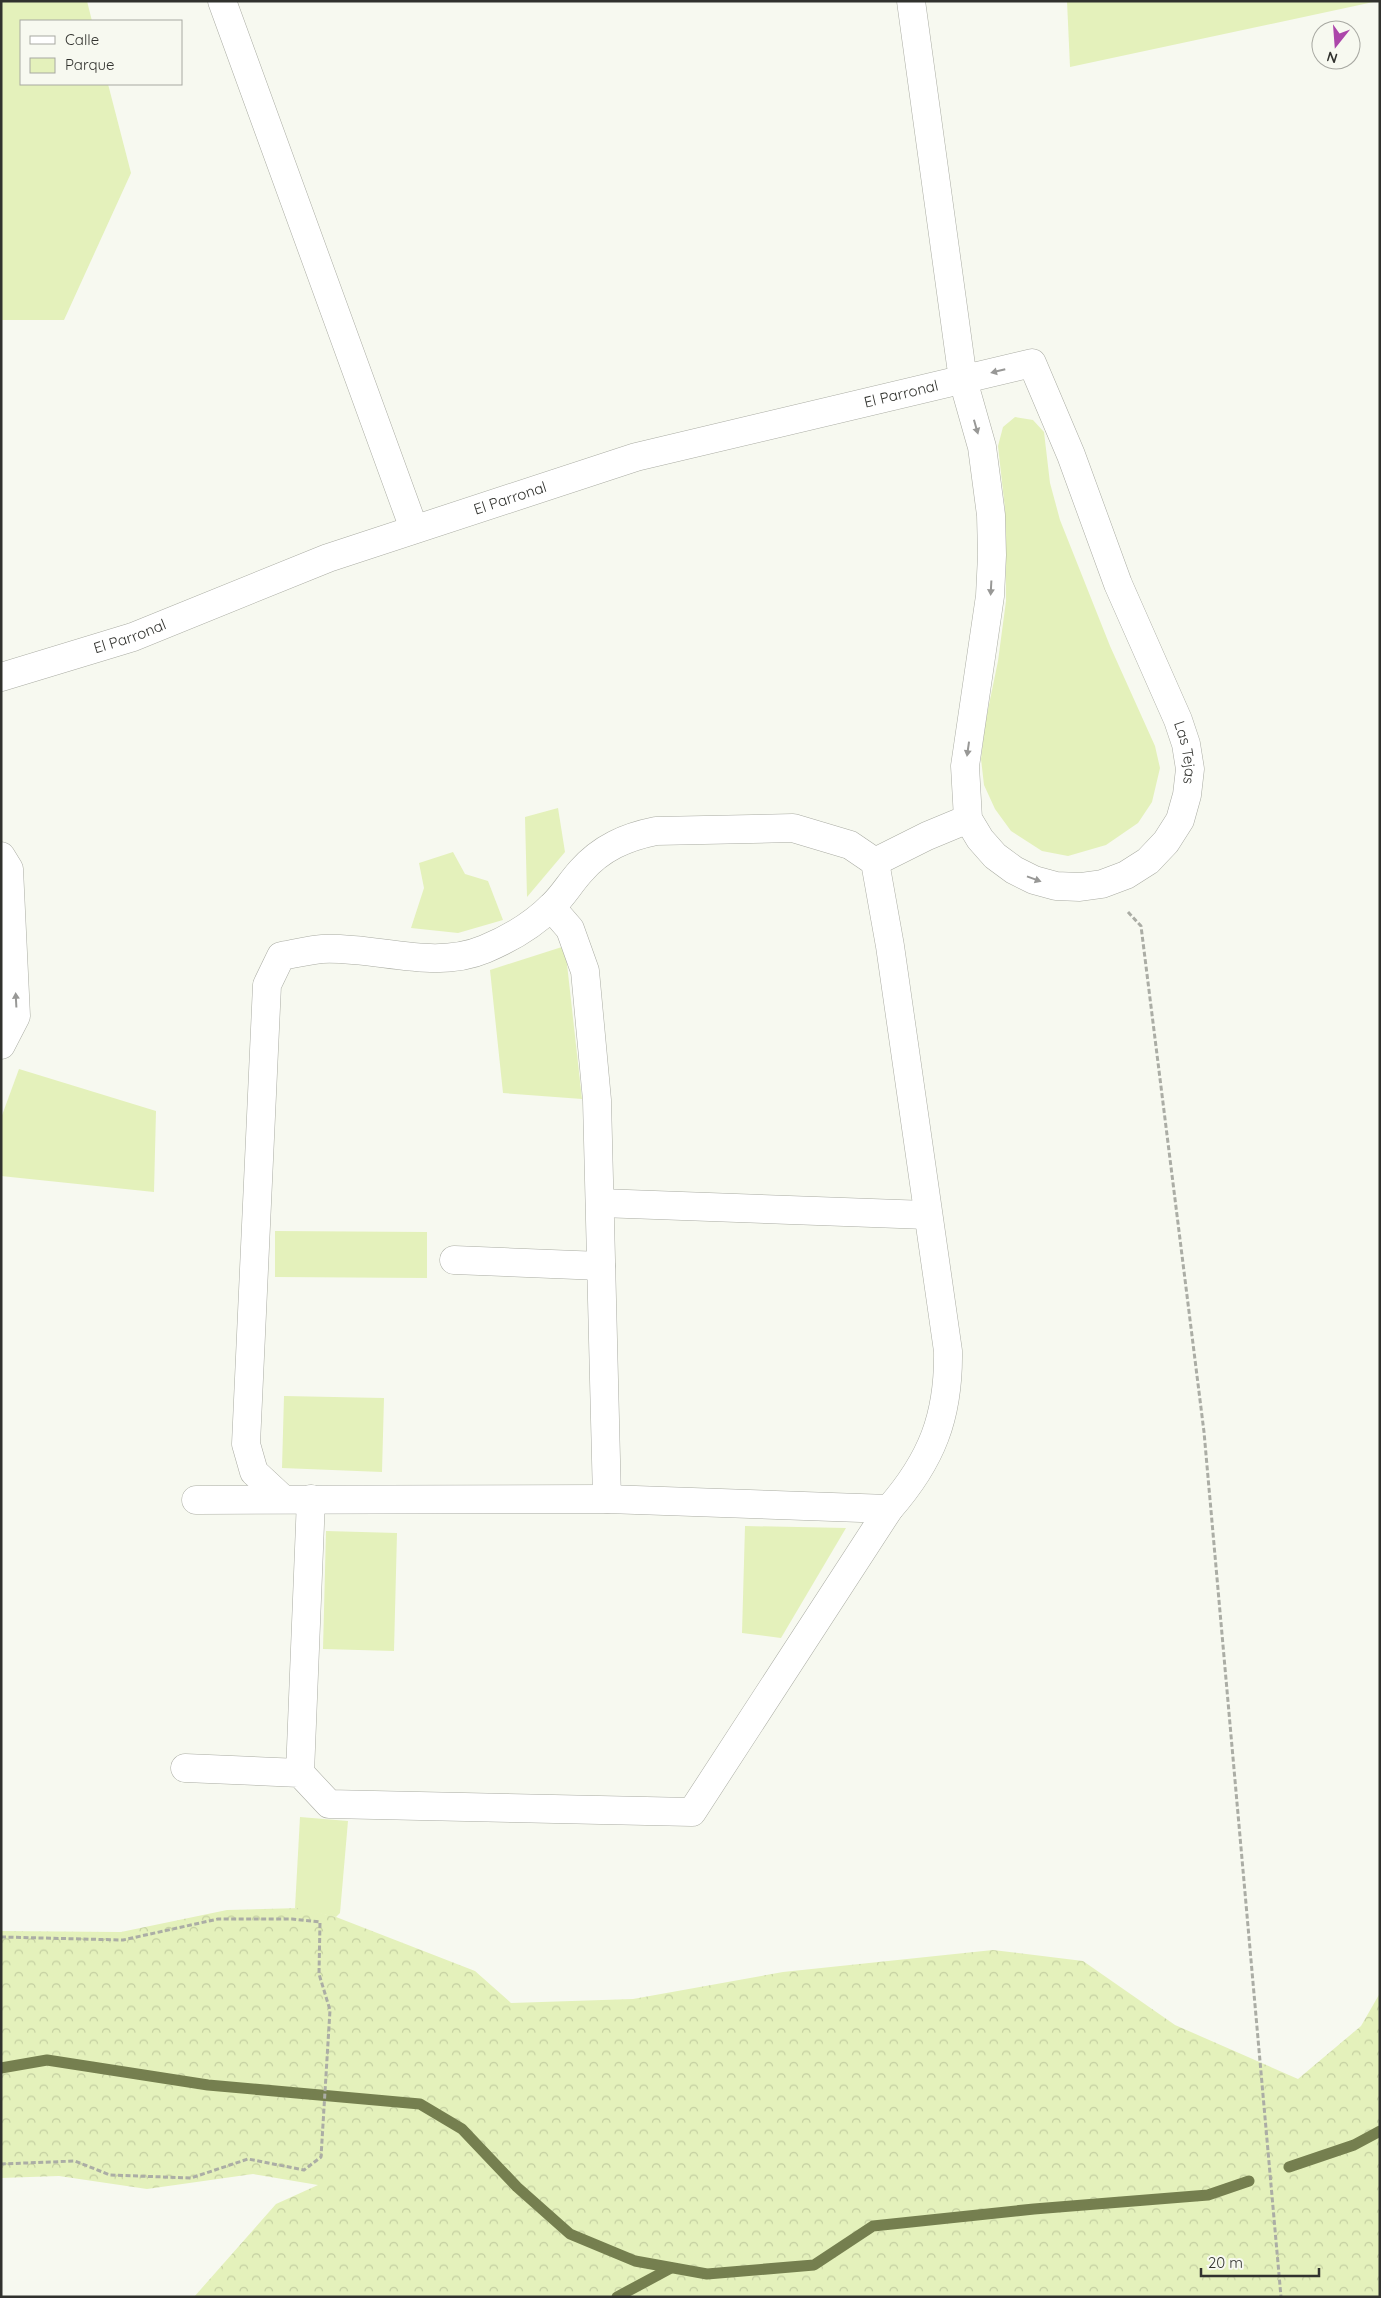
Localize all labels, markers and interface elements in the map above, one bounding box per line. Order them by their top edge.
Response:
legend [20,20,182,85]
north arrow [1311,20,1361,70]
text: Calle [65,30,99,49]
text: N [1325,47,1340,68]
text: Parque [65,55,115,74]
one-way arrow [990,368,1005,376]
street label: El Parronal [862,376,940,412]
one-way arrow [972,419,980,435]
street label: El Parronal [471,477,549,519]
one-way arrow [986,580,994,596]
street label: El Parronal [91,615,169,657]
street label: Las Tejas [1170,718,1200,785]
one-way arrow [963,741,971,757]
one-way arrow [1027,875,1042,883]
one-way arrow [11,992,19,1008]
scale bar [1201,2246,1318,2278]
text: 20 m [1208,2253,1243,2272]

